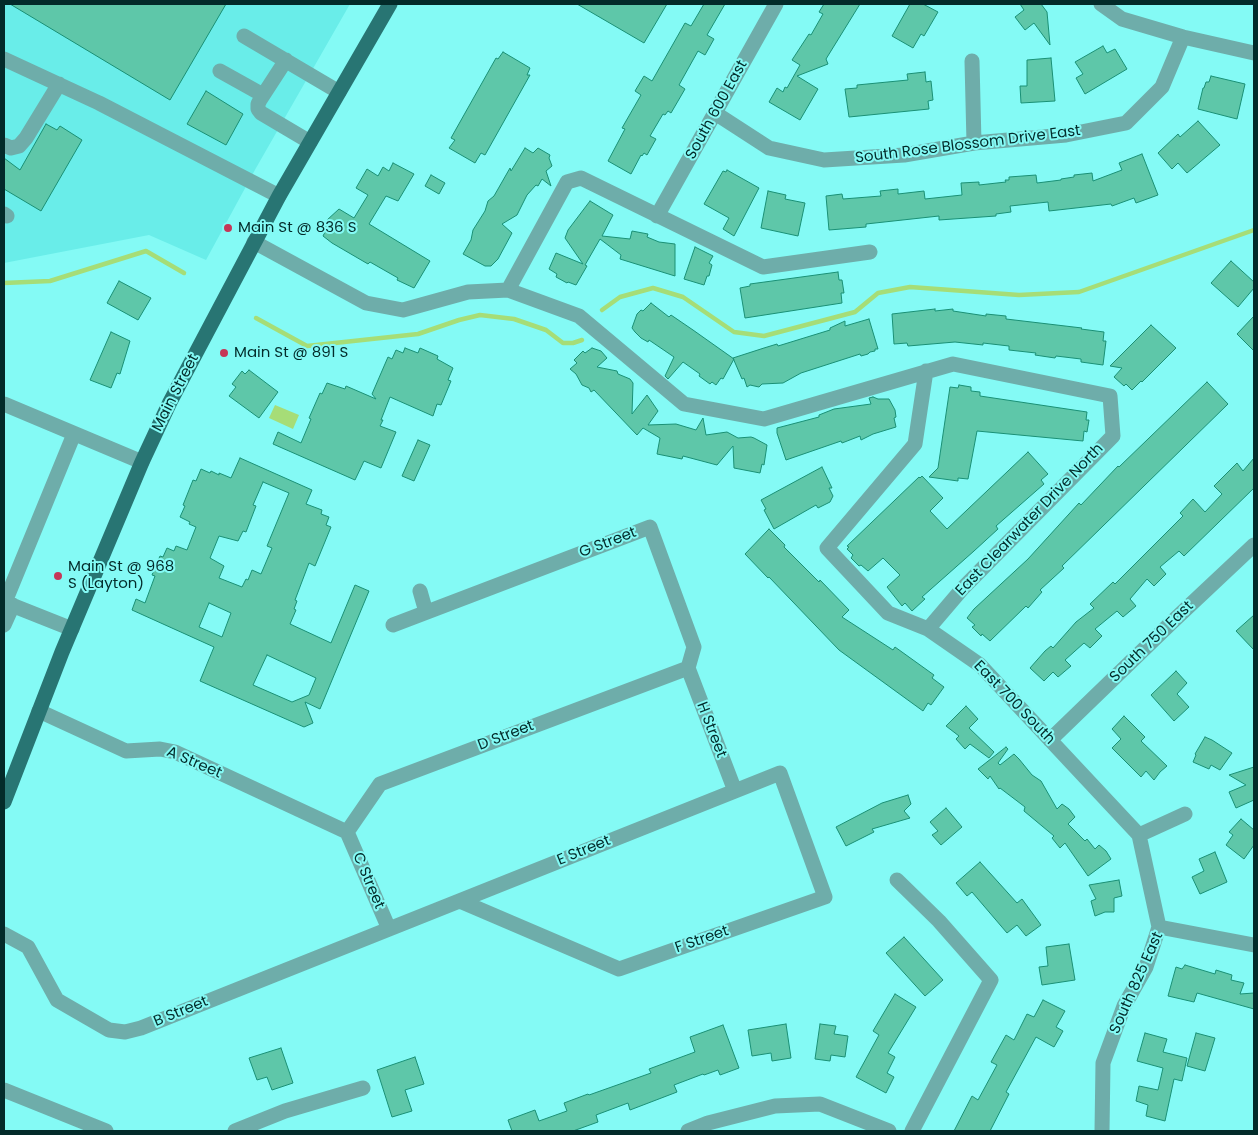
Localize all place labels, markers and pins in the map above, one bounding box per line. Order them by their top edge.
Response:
place label: Main St @ 836 S [238,219,356,237]
marker: Main St @ 836 S [222,222,234,234]
place label: Main St @ 891 S [234,344,348,362]
marker: Main St @ 891 S [218,347,230,359]
place label: Main St @ 968 S (Layton) [68,558,174,593]
marker: Main St @ 968 S (Layton) [52,570,64,582]

